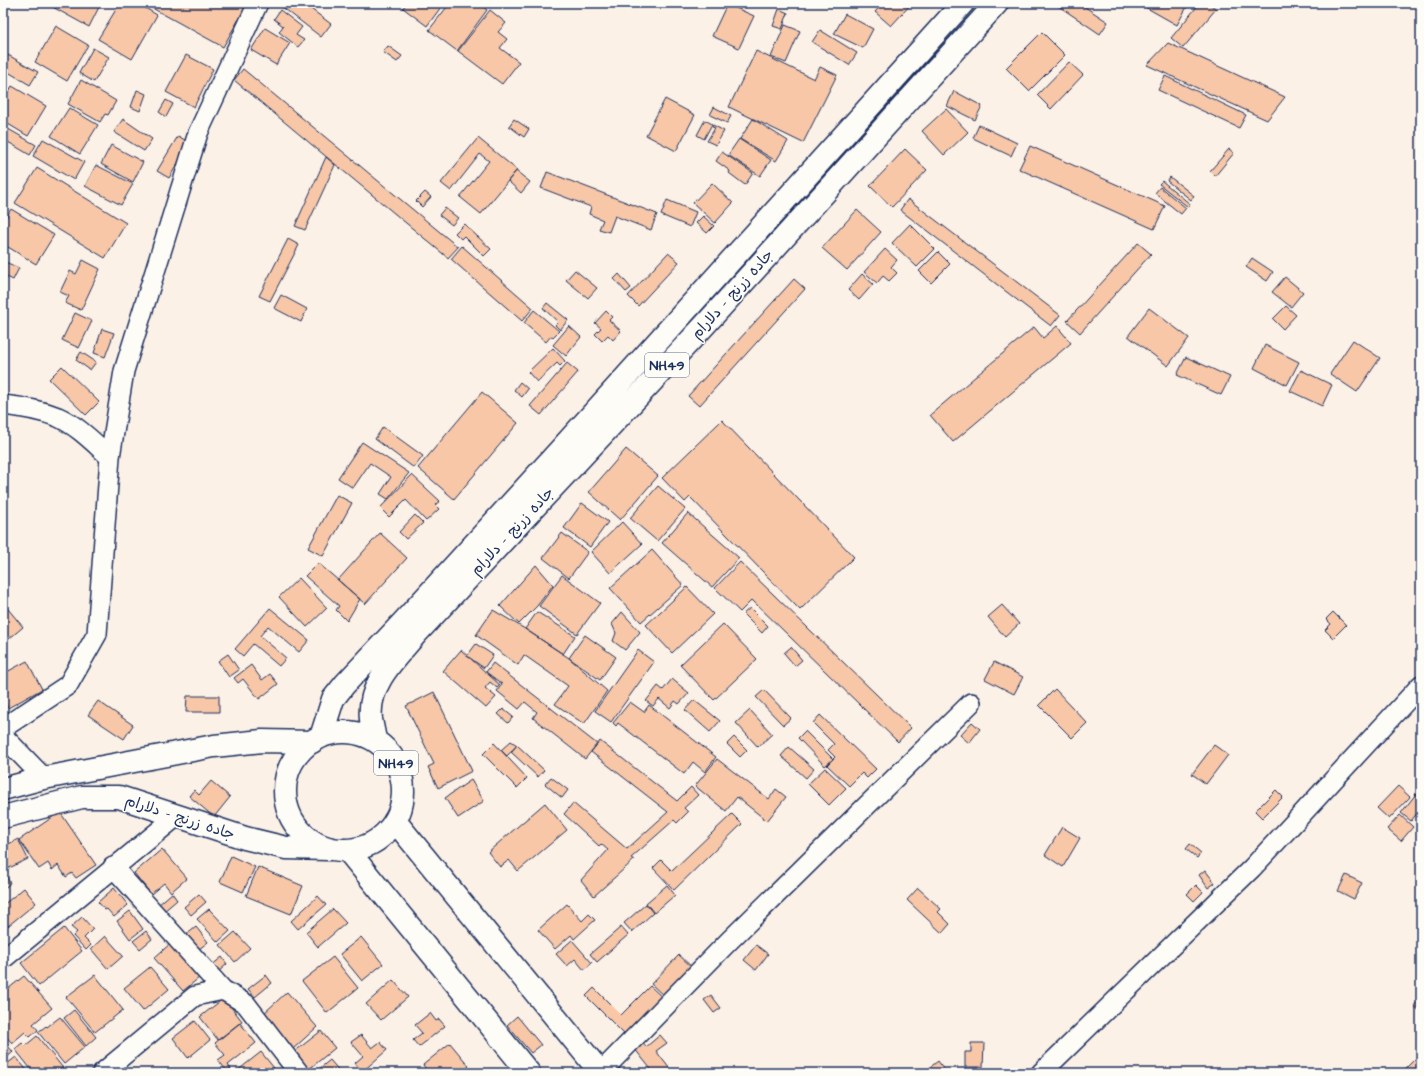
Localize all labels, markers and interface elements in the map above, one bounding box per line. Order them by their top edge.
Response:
street label: جاده زرنج - دلارام [686,245,778,344]
road number: NH49 [645,353,689,377]
street label: جاده زرنج - دلارام [466,482,559,580]
road number: NH49 [374,751,418,775]
street label: جاده زرنج - دلارام [122,790,237,845]

